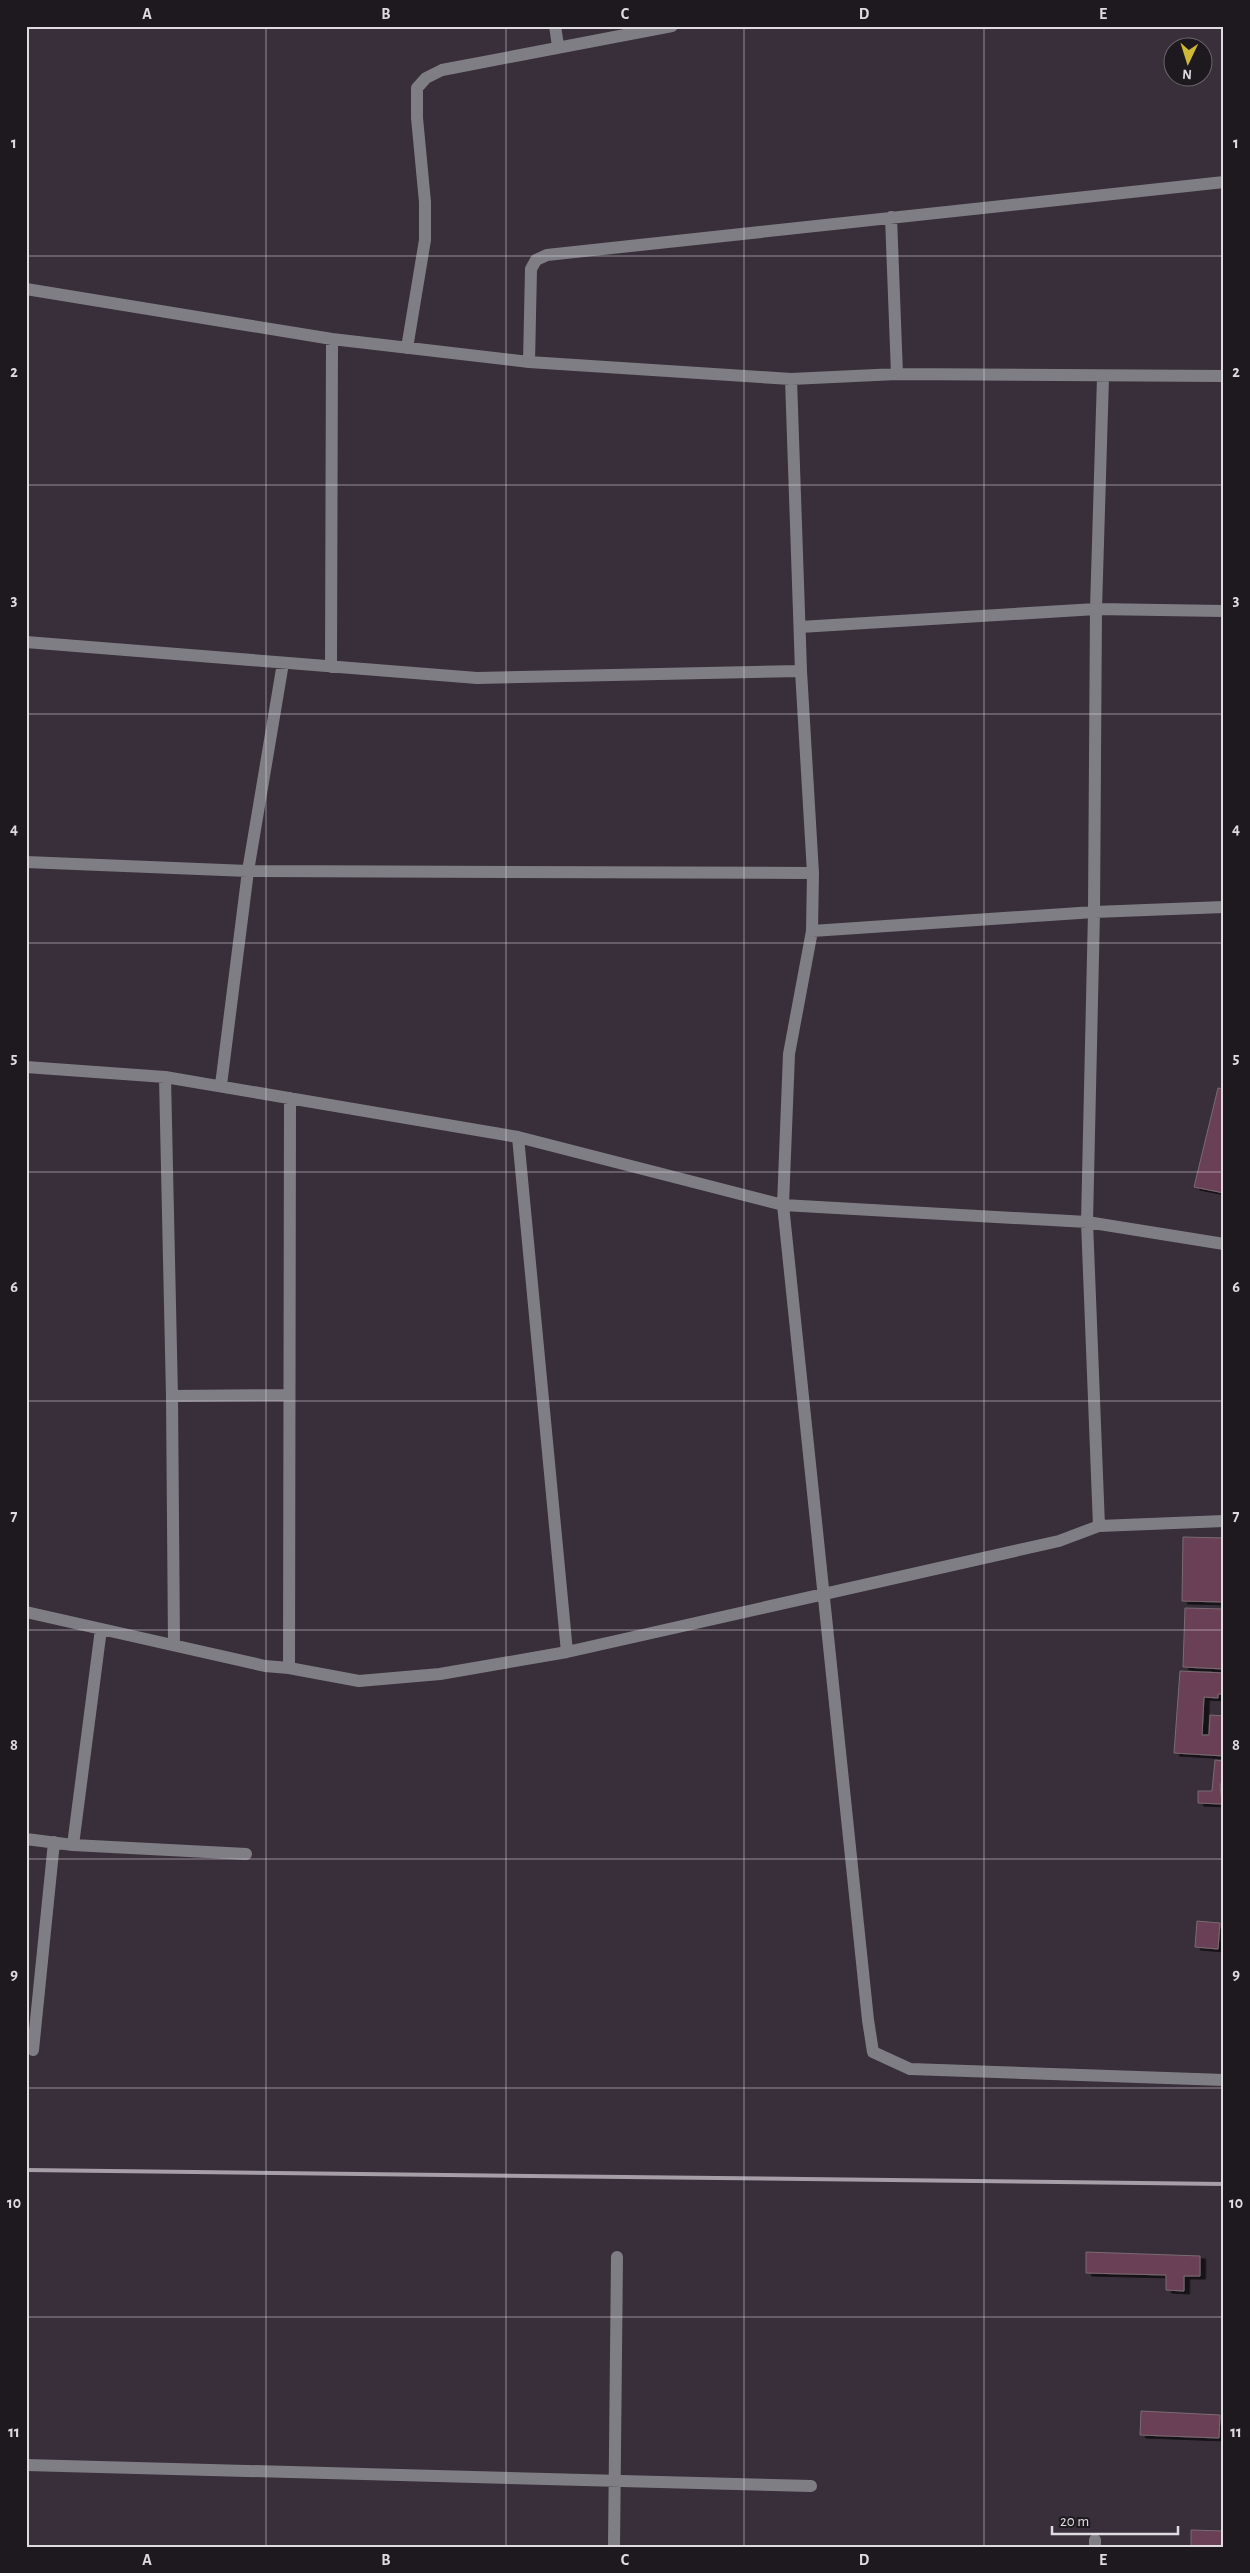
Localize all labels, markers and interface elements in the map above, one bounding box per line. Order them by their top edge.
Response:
text: A [142,6,152,22]
text: B [381,6,391,22]
text: C [621,6,630,22]
text: D [859,6,870,22]
text: E [1099,6,1107,22]
north arrow [1162,38,1212,88]
text: N [1182,67,1193,81]
text: 1 [11,135,17,151]
text: 1 [1233,135,1239,151]
text: 2 [10,364,18,380]
text: 2 [1232,364,1240,380]
text: 3 [11,592,18,608]
text: 3 [1233,592,1240,608]
text: 4 [10,821,18,837]
text: 4 [1232,821,1240,837]
text: 5 [11,1050,18,1066]
text: 5 [1233,1050,1240,1066]
text: 6 [10,1279,18,1295]
text: 6 [1232,1279,1240,1295]
text: 7 [11,1508,18,1524]
text: 7 [1233,1508,1240,1524]
text: 8 [10,1737,18,1753]
text: 8 [1232,1737,1240,1753]
text: 9 [10,1966,18,1982]
text: 9 [1232,1966,1240,1982]
text: 10 [7,2195,21,2211]
text: 10 [1229,2195,1243,2211]
text: 11 [8,2424,20,2440]
text: 11 [1230,2424,1242,2440]
scale bar [1052,2503,1179,2535]
text: 20 m [1060,2514,1089,2529]
text: A [142,2552,152,2568]
text: B [381,2552,391,2568]
text: C [621,2552,630,2568]
text: D [859,2552,870,2568]
text: E [1099,2552,1107,2568]

